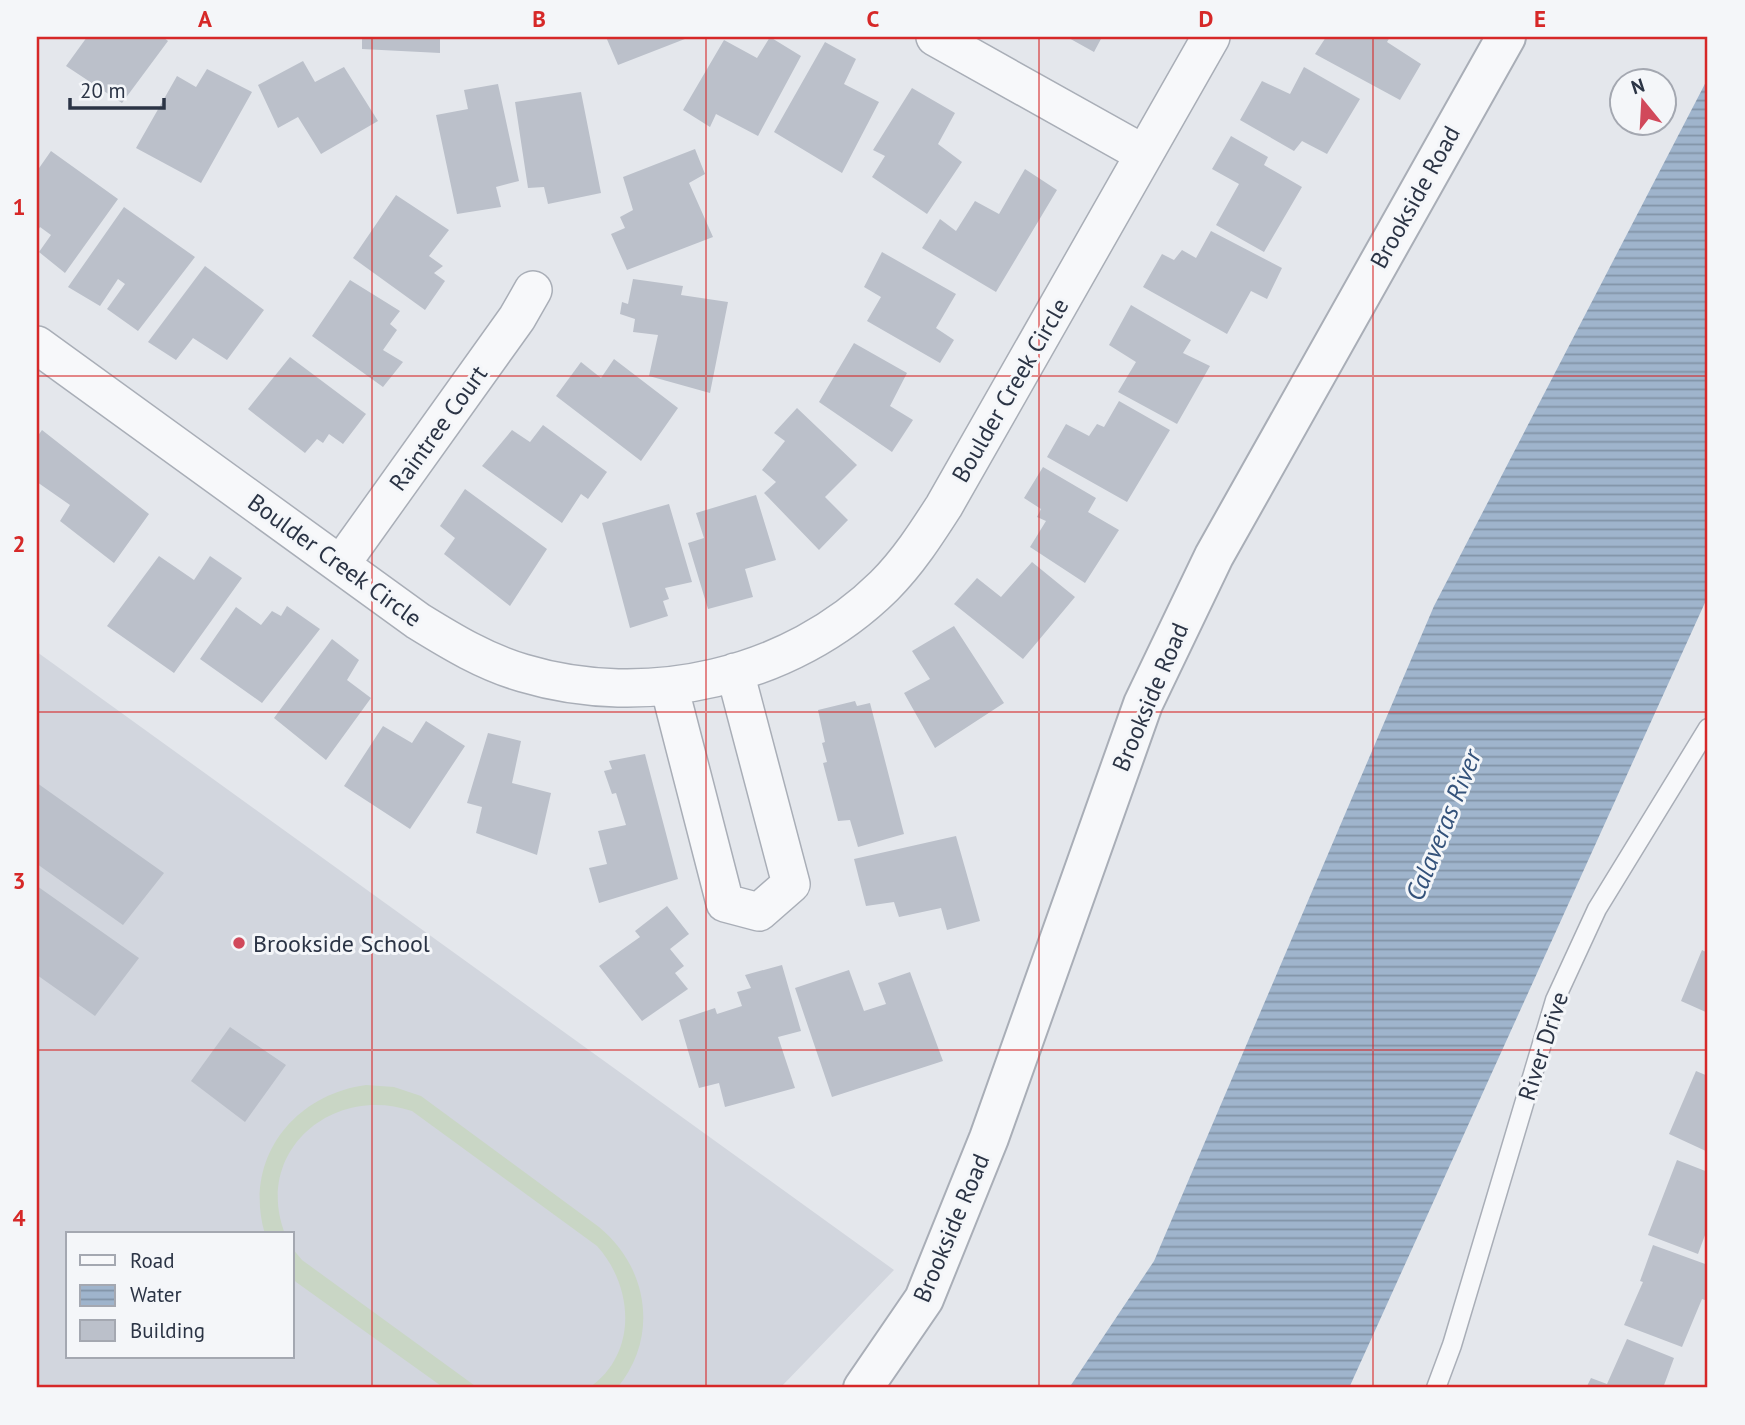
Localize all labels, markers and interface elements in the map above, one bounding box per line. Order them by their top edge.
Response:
text: A [198,4,212,33]
text: B [532,4,546,33]
text: C [867,4,880,33]
text: D [1199,4,1213,33]
text: E [1534,4,1546,33]
scale bar [70,66,164,110]
north arrow [1608,66,1678,136]
text: N [1628,72,1647,99]
text: 20 m [80,77,126,104]
street label: Brookside Road [1363,120,1467,274]
text: 1 [12,192,26,221]
street label: Boulder Creek Circle [945,292,1075,488]
street label: Raintree Court [382,359,494,497]
street label: Boulder Creek Circle [242,486,428,634]
text: 2 [12,529,26,558]
street label: Brookside Road [1105,618,1195,776]
water label: Calaveras River [1398,743,1489,905]
text: 3 [12,866,26,895]
place label: Brookside School [253,928,430,959]
marker: Brookside School [231,935,247,951]
street label: River Drive [1511,988,1575,1104]
street label: Brookside Road [906,1149,996,1307]
text: 4 [12,1203,26,1232]
legend [66,1232,294,1358]
text: Road [130,1247,174,1274]
text: Water [130,1281,182,1308]
text: Building [130,1317,205,1344]

